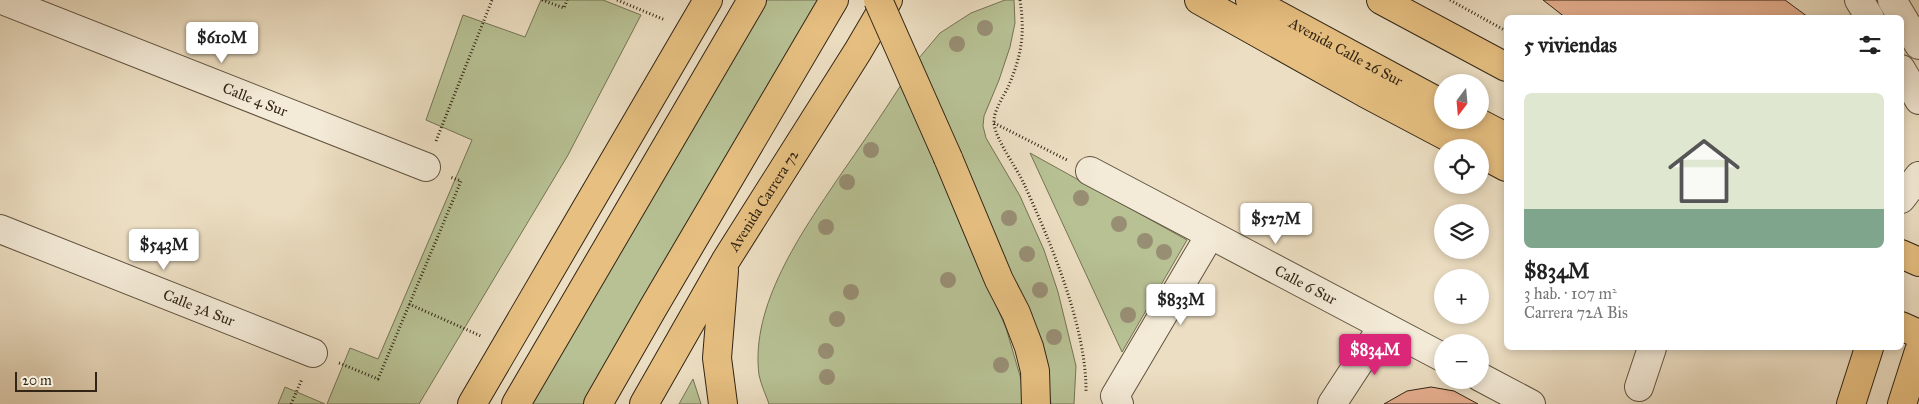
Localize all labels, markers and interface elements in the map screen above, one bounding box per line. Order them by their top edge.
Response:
street label: Avenida Calle 26 Sur [1285,13,1406,90]
pin: $610M [187,22,257,64]
text: $610M [197,28,247,47]
icon: filters [1856,31,1884,59]
text: 5 viviendas [1524,32,1617,58]
north arrow [1434,74,1489,129]
map controls [1434,74,1489,389]
street label: Calle 4 Sur [220,79,290,121]
icon: home [1659,126,1749,216]
button: locate [1434,139,1489,194]
street label: Avenida Carrera 72 [724,146,803,256]
pin: $527M [1241,202,1311,245]
button: layers [1434,204,1489,259]
text: $527M [1251,209,1301,228]
pin: $543M [129,228,199,271]
text: $543M [140,235,188,254]
text: $834M [1524,258,1590,284]
street label: Calle 6 Sur [1272,261,1340,309]
button: + [1434,269,1489,324]
pin: $833M [1146,284,1216,326]
text: 3 hab. · 107 m² [1524,284,1617,303]
street label: Calle 3A Sur [160,285,238,330]
text: $833M [1157,290,1205,309]
text: Carrera 72A Bis [1524,303,1628,322]
pin: $834M [1340,334,1410,376]
button: − [1434,334,1489,389]
text: $834M [1350,340,1400,359]
scale bar [15,369,98,392]
text: 20 m [22,372,52,389]

